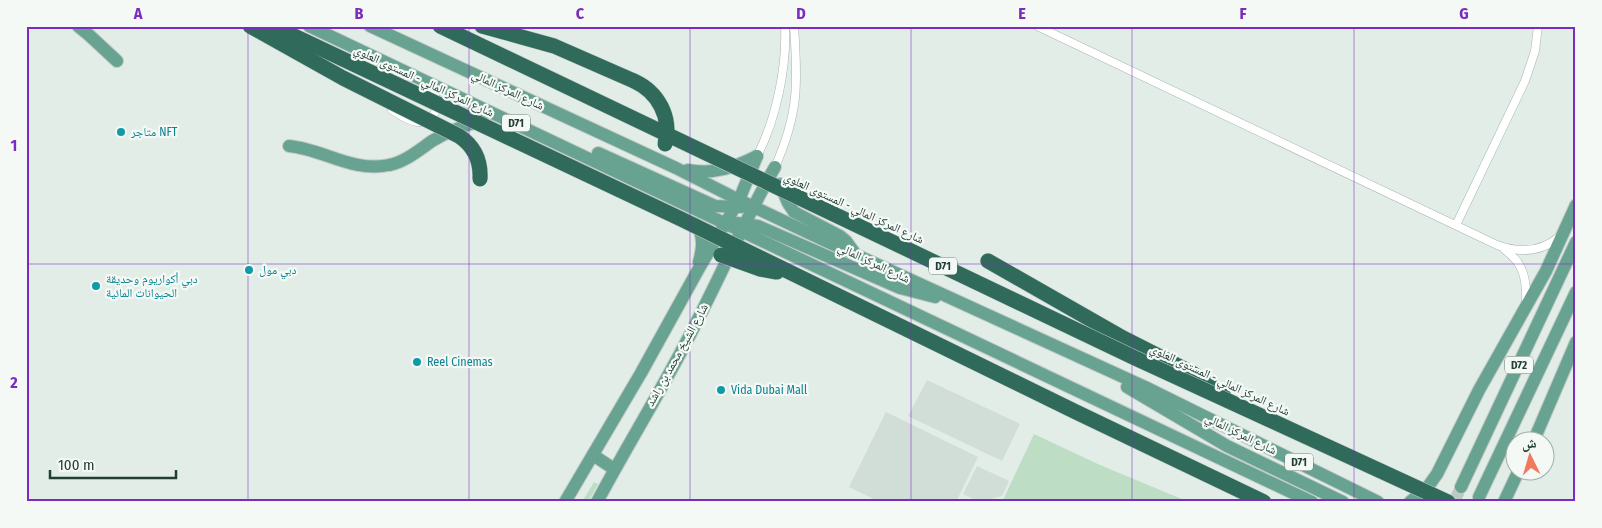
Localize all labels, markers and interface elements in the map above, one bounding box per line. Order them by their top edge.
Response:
text: A [133,4,143,23]
text: B [355,4,364,23]
text: C [576,4,585,23]
text: D [796,4,806,23]
text: E [1018,4,1026,23]
text: F [1239,4,1247,23]
text: G [1459,4,1469,23]
street label: شارع المركز المالي - المستوى العلوي [351,42,496,122]
street label: شارع المركز المالي [469,67,546,116]
road number: D71 [502,115,530,132]
place label: متاجر NFT [130,125,178,139]
marker: متاجر NFT [115,126,127,138]
text: 1 [11,136,17,155]
street label: شارع المركز المالي - المستوى العلوي [781,169,926,249]
street label: شارع المركز المالي [835,240,912,289]
road number: D71 [929,258,957,274]
place label: دبي مول [259,263,297,280]
marker: دبي مول [243,264,255,276]
place label: دبي أكواريوم وحديقة الحيوانات المائية [106,272,198,300]
marker: دبي أكواريوم وحديقة الحيوانات المائية [90,280,102,292]
street label: شارع الشيخ محمد بن راشد [643,301,712,409]
street label: شارع المركز المالي - المستوى العلوي [1147,341,1292,421]
place label: Reel Cinemas [427,355,493,369]
marker: Reel Cinemas [411,356,423,368]
road number: D72 [1505,356,1533,374]
text: 2 [9,373,18,392]
place label: Vida Dubai Mall [731,383,807,397]
marker: Vida Dubai Mall [715,384,727,396]
street label: شارع المركز المالي [1202,411,1279,460]
north arrow [1504,430,1554,480]
text: ش [1521,434,1537,453]
scale bar [50,448,176,480]
road number: D71 [1285,454,1313,471]
text: 100 m [58,456,95,474]

